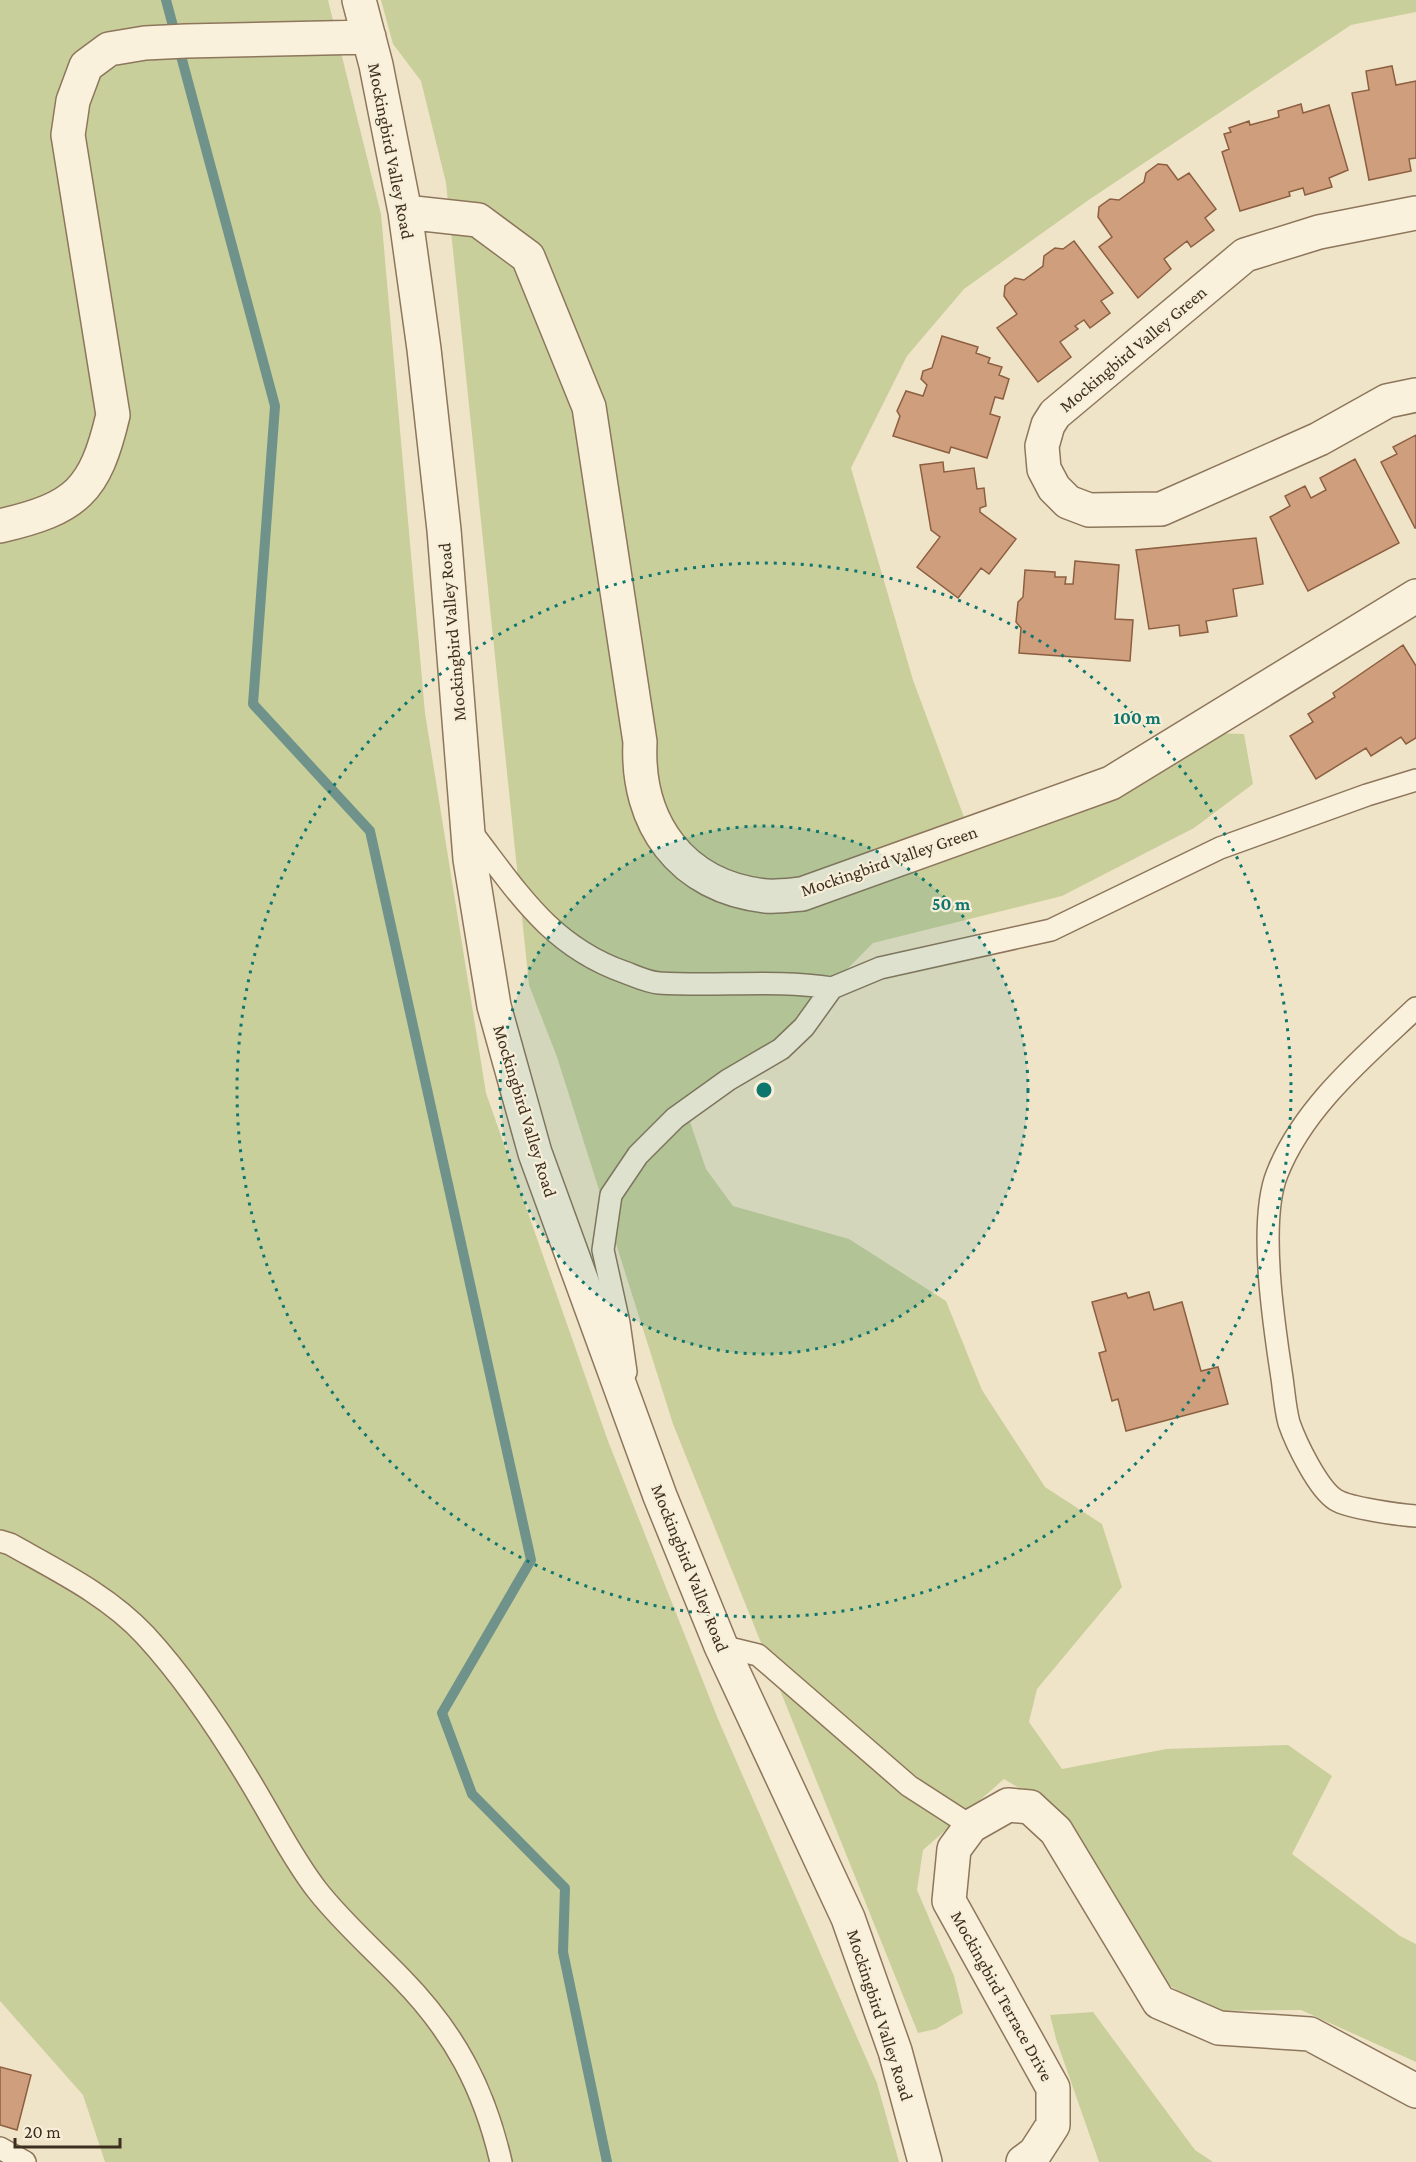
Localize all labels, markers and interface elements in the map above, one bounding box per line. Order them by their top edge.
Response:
street label: Mockingbird Valley Road [364,61,418,241]
street label: Mockingbird Valley Green [1056,282,1211,416]
street label: Mockingbird Valley Road [434,541,470,722]
text: 100 m [1113,708,1161,728]
street label: Mockingbird Valley Green [798,821,980,901]
text: 50 m [932,894,971,914]
street label: Mockingbird Valley Road [489,1022,561,1200]
centre of rings [754,1080,774,1100]
street label: Mockingbird Valley Road [647,1481,733,1655]
street label: Mockingbird Terrace Drive [947,1907,1057,2085]
street label: Mockingbird Valley Road [843,1927,917,2104]
scale bar [15,2111,120,2149]
text: 20 m [24,2122,61,2142]

